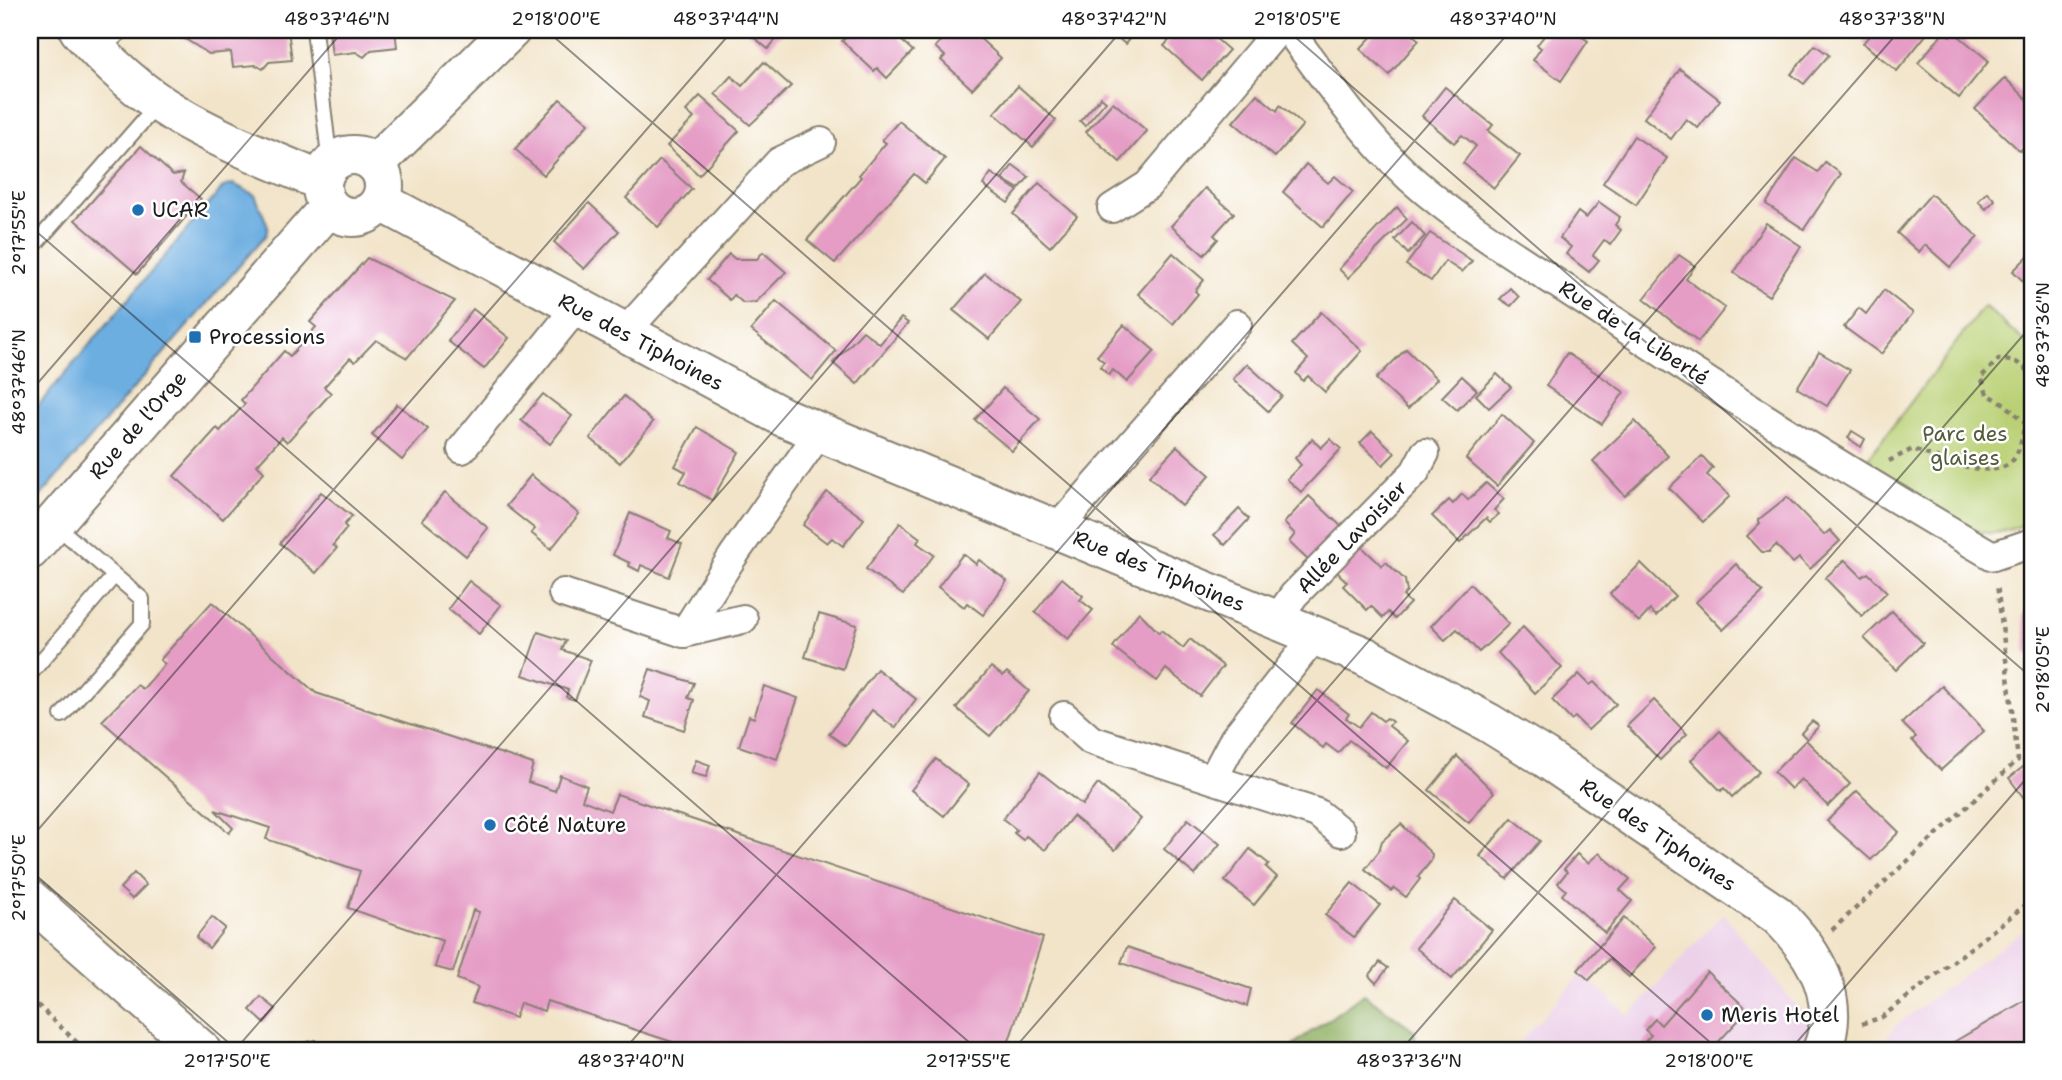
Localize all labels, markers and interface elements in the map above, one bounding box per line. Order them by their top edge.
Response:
text: 48°37'46"N [284,7,390,31]
text: 2°18'00"E [511,7,601,31]
text: 48°37'44"N [673,7,779,31]
text: 48°37'42"N [1061,7,1167,31]
text: 2°18'05"E [1253,7,1341,31]
text: 48°37'40"N [1449,7,1557,31]
text: 48°37'38"N [1839,7,1945,31]
text: 2°17'55"E [7,190,31,276]
place label: UCAR [152,196,208,224]
marker: UCAR [130,202,146,218]
street label: Rue de la Liberté [1553,274,1715,392]
text: 48°37'36"N [2031,282,2055,388]
street label: Rue des Tiphoines [554,287,728,397]
place label: Processions [209,323,325,351]
text: 48°37'46"N [7,329,31,435]
marker: Processions [187,329,203,345]
street label: Rue de l'Orge [83,365,193,485]
park label: Parc des glaises [1922,420,2008,472]
street label: Allée Lavoisier [1291,474,1413,600]
street label: Rue des Tiphoines [1069,524,1249,618]
text: 2°18'05"E [2031,626,2055,714]
street label: Rue des Tiphoines [1574,772,1742,898]
place label: Côté Nature [504,811,627,839]
marker: Côté Nature [482,817,498,833]
text: 2°17'50"E [7,834,31,922]
place label: Meris Hotel [1721,1001,1840,1029]
marker: Meris Hotel [1699,1007,1715,1023]
text: 2°17'50"E [183,1049,271,1073]
text: 48°37'40"N [577,1049,685,1073]
text: 2°17'55"E [925,1049,1011,1073]
text: 48°37'36"N [1356,1049,1462,1073]
text: 2°18'00"E [1664,1049,1754,1073]

